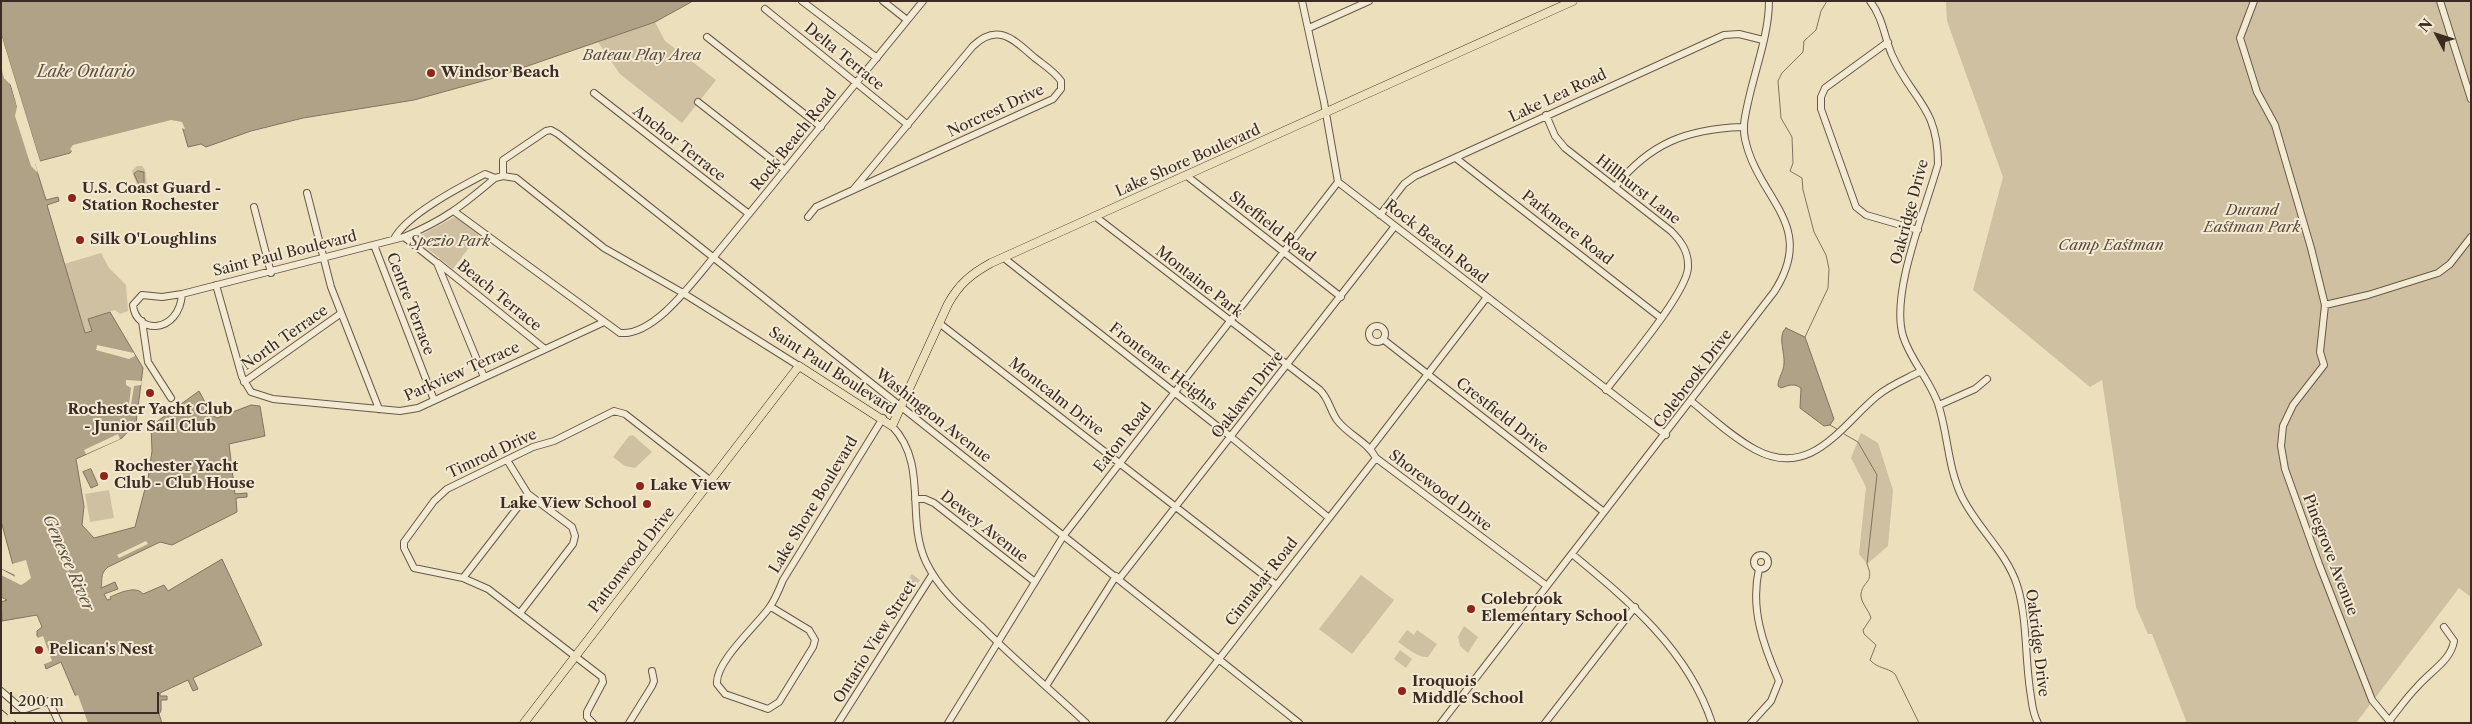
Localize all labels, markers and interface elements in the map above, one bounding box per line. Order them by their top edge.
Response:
north arrow [2412,10,2462,60]
text: N [2415,15,2436,36]
street label: Delta Terrace [801,19,887,95]
park label: Bateau Play Area [583,47,701,65]
water label: Lake Ontario [37,62,135,82]
place label: Windsor Beach [441,64,559,82]
street label: Lake Lea Road [1506,66,1610,126]
marker: Windsor Beach [425,67,437,79]
street label: Norcrest Drive [945,81,1047,141]
street label: Rock Beach Road [747,85,841,195]
street label: Anchor Terrace [629,102,729,186]
street label: Lake Shore Boulevard [1113,121,1263,201]
street label: Hillhurst Lane [1592,151,1684,229]
street label: Oakridge Drive [1887,157,1933,267]
place label: U.S. Coast Guard - Station Rochester [82,180,221,215]
street label: Parkmere Road [1518,187,1616,269]
street label: Sheffield Road [1225,188,1319,266]
marker: U.S. Coast Guard - Station Rochester [66,192,78,204]
street label: Rock Beach Road [1381,196,1491,288]
park label: Durand Eastman Park [2204,202,2300,237]
street label: Saint Paul Boulevard [211,227,359,281]
place label: Silk O'Loughlins [90,231,217,249]
park label: Spezio Park [410,233,490,251]
marker: Silk O'Loughlins [74,234,86,246]
park label: Camp Eastman [2058,237,2164,255]
street label: Montaine Park [1152,242,1246,322]
street label: Centre Terrace [382,250,438,358]
street label: Beach Terrace [453,257,545,335]
street label: North Terrace [238,302,332,374]
street label: Frontenac Heights [1105,319,1221,415]
street label: Saint Paul Boulevard [765,323,899,419]
street label: Colebrook Drive [1650,326,1736,432]
street label: Parkview Terrace [401,338,523,406]
street label: Oaklawn Drive [1208,348,1288,442]
street label: Montcalm Drive [1005,354,1107,440]
street label: Washington Avenue [872,365,994,467]
street label: Crestfield Drive [1452,374,1552,458]
marker: Rochester Yacht Club - Junior Sail Club [144,387,156,399]
street label: Eaton Road [1090,400,1156,476]
place label: Rochester Yacht Club - Junior Sail Club [67,401,233,436]
street label: Timrod Drive [444,425,540,483]
street label: Lake Shore Boulevard [766,433,862,577]
street label: Shorewood Drive [1385,446,1495,536]
place label: Rochester Yacht Club - Club House [114,458,255,493]
marker: Rochester Yacht Club - Club House [98,470,110,482]
place label: Lake View [650,477,731,495]
marker: Lake View [634,480,646,492]
street label: Dewey Avenue [937,487,1031,567]
street label: Pinegrove Avenue [2299,492,2361,618]
place label: Lake View School [500,495,637,513]
marker: Lake View School [641,498,653,510]
street label: Pattonwood Drive [585,504,679,616]
water label: Genesee River [38,512,98,614]
street label: Cinnabar Road [1222,534,1302,630]
street label: Ontario View Street [830,577,920,707]
street label: Oakridge Drive [2021,588,2053,698]
place label: Colebrook Elementary School [1481,591,1628,626]
marker: Colebrook Elementary School [1465,603,1477,615]
place label: Pelican's Nest [49,641,154,659]
marker: Pelican's Nest [33,644,45,656]
place label: Iroquois Middle School [1412,673,1524,708]
scale bar [12,682,161,714]
marker: Iroquois Middle School [1396,685,1408,697]
text: 200 m [18,691,64,710]

